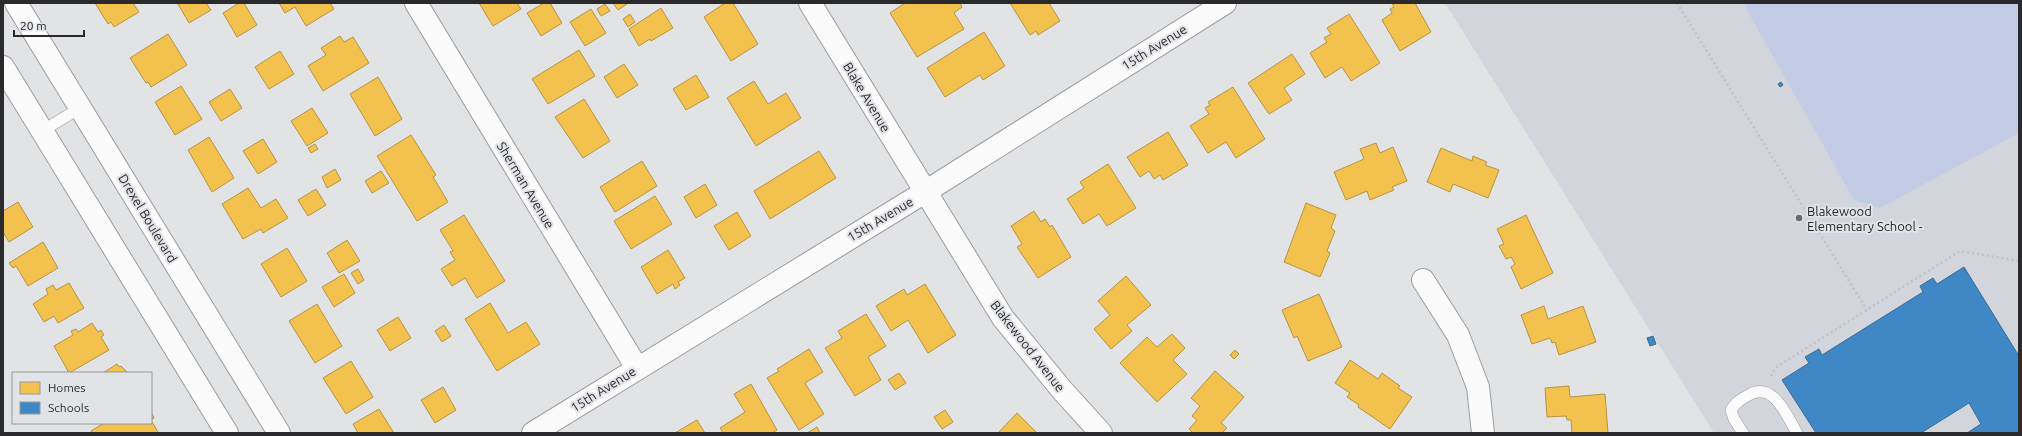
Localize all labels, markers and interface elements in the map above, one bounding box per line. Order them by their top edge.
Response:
scale bar [14,12,84,38]
text: 20 m [20,19,47,32]
street label: 15th Avenue [1119,21,1189,73]
street label: Blake Avenue [841,60,893,134]
street label: Sherman Avenue [495,139,557,231]
street label: Drexel Boulevard [116,171,180,265]
street label: 15th Avenue [845,194,915,244]
place label: Blakewood Elementary School - [1807,204,1923,233]
marker: Blakewood Elementary School - [1794,213,1804,223]
street label: Blakewood Avenue [988,298,1068,394]
street label: 15th Avenue [568,363,638,415]
legend [12,372,152,424]
text: Homes [48,381,86,394]
text: Schools [48,401,89,414]

